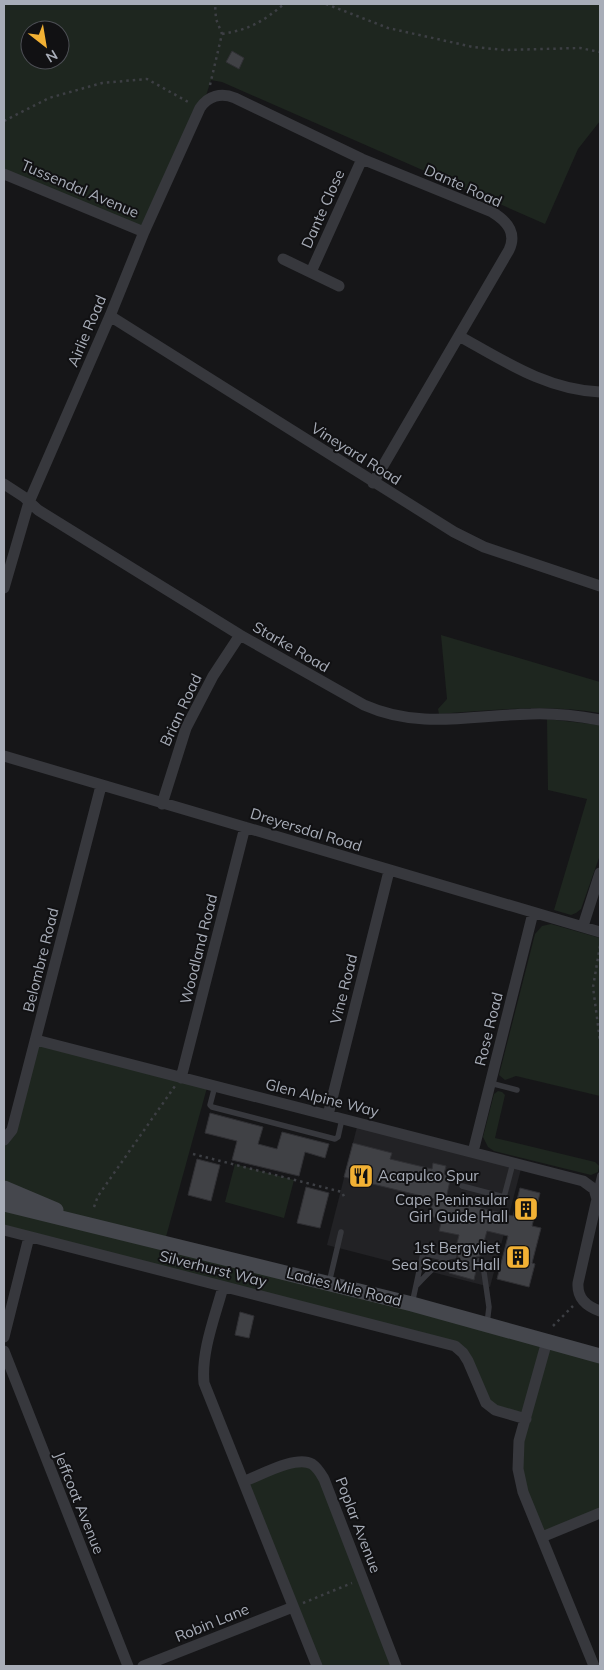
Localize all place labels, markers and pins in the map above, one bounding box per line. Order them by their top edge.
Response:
restaurant icon: Acapulco Spur [348,1163,374,1189]
place label: Acapulco Spur [378,1166,479,1185]
place label: Cape Peninsular Girl Guide Hall [395,1190,509,1226]
building icon: Cape Peninsular Girl Guide Hall [513,1196,539,1222]
place label: 1st Bergvliet Sea Scouts Hall [392,1238,500,1274]
building icon: 1st Bergvliet Sea Scouts Hall [505,1244,531,1270]

